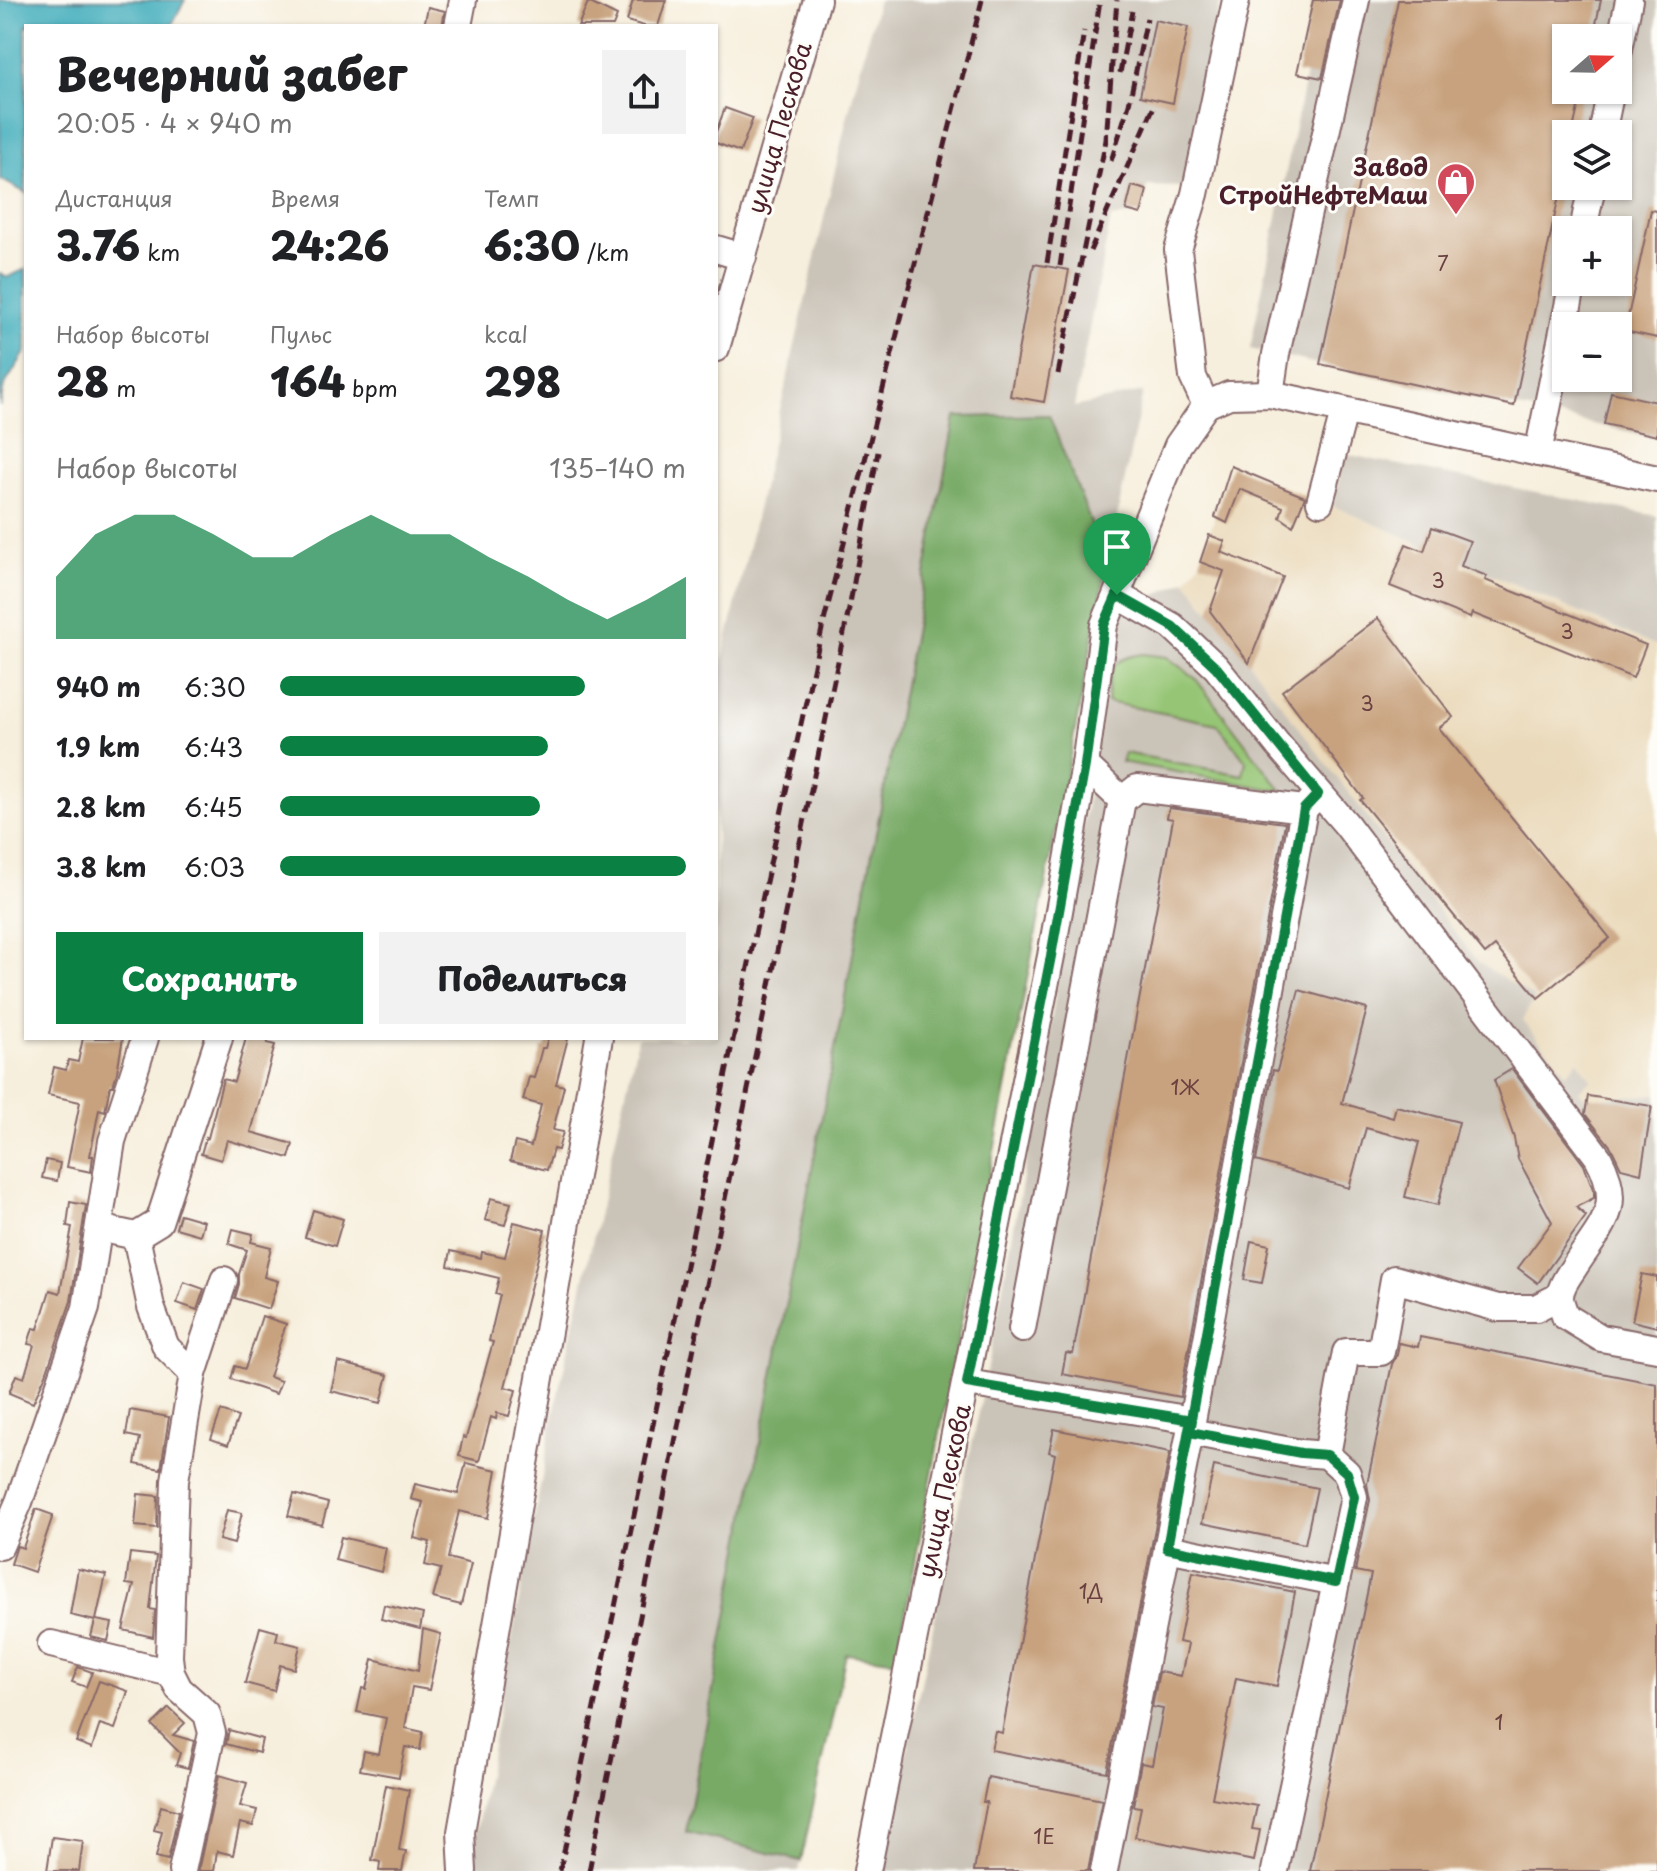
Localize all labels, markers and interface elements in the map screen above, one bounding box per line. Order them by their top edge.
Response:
north arrow [1552,24,1632,104]
map controls [1552,24,1632,392]
street label: улица Пескова [736,37,820,217]
text: Вечерний забег [56,40,407,106]
button: share [602,50,686,134]
text: 20:05 · 4 × 940 m [56,103,293,142]
button: layers [1552,120,1632,200]
place label: Завод СтройНефтеМаш [1219,148,1428,212]
shop icon: Завод СтройНефтеМаш [1435,161,1477,216]
text: Дистанция [56,181,173,214]
text: Время [270,181,340,214]
text: Темп [484,181,540,214]
text: 3.76 [56,214,140,275]
text: 24:26 [270,214,389,275]
text: 6:30 [484,214,580,275]
button: + [1552,216,1632,296]
text: km [140,235,180,268]
text: /km [580,235,629,268]
house number: 7 [1437,248,1449,278]
button: − [1552,312,1632,392]
text: Набор высоты [56,317,210,350]
text: Пульс [270,317,332,350]
text: kcal [484,317,528,350]
text: 28 [56,350,109,411]
text: 164 [270,350,345,411]
text: 298 [484,350,561,411]
text: m [109,371,136,404]
text: bpm [345,371,398,404]
text: Набор высоты [56,448,238,487]
text: 135–140 m [549,448,686,487]
pin [1083,513,1151,595]
icon: arrive [1095,525,1139,569]
house number: 3 [1431,565,1445,595]
house number: 3 [1560,616,1574,646]
text: 940 m [56,667,141,706]
text: 6:30 [184,667,246,706]
house number: 3 [1360,688,1374,718]
text: 1.9 km [56,727,140,766]
text: 6:43 [184,727,243,766]
text: 2.8 km [56,787,146,826]
text: 6:45 [184,787,243,826]
text: 3.8 km [56,847,147,886]
text: 6:03 [184,847,245,886]
button: Сохранить [56,932,363,1024]
button: Поделиться [379,932,686,1024]
house number: 1Ж [1171,1072,1200,1102]
street label: улица Пескова [907,1400,979,1581]
house number: 1Д [1079,1576,1104,1606]
house number: 1 [1495,1707,1503,1737]
house number: 1Е [1033,1821,1055,1851]

